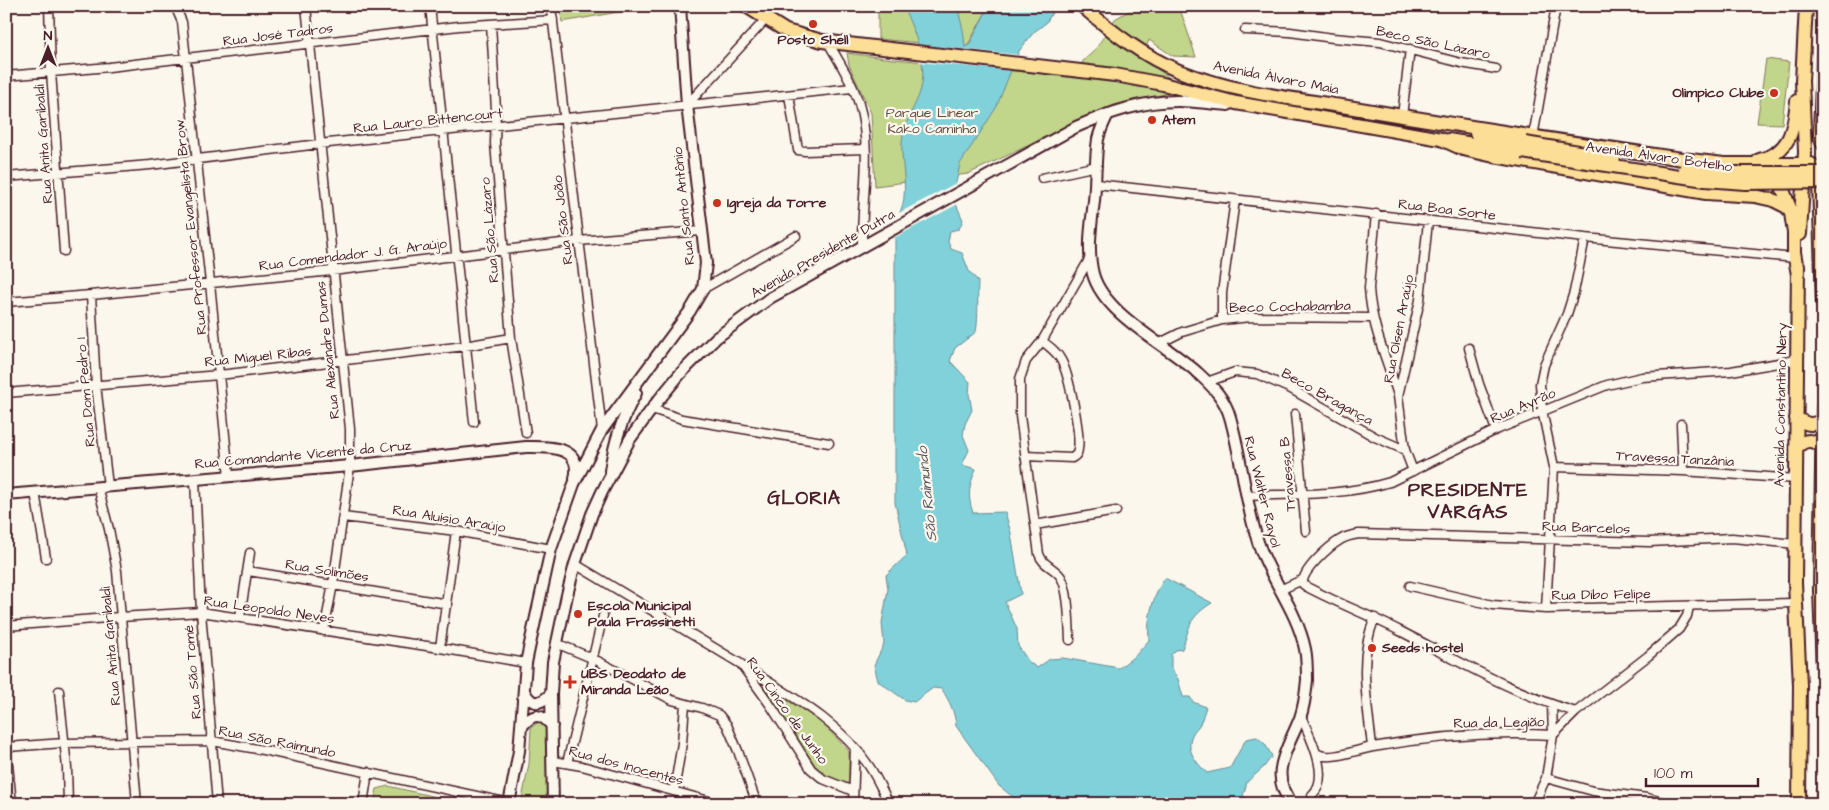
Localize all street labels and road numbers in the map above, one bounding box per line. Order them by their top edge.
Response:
street label: Rua José Tadros [222,18,334,52]
street label: Beco São Lázaro [1374,21,1492,65]
street label: Avenida Álvaro Maia [1211,56,1341,100]
street label: Rua Anita Garibaldi [30,84,58,204]
street label: Rua Lauro Bittencourt [352,103,504,139]
street label: Rua Professor Evangelista Brow [170,118,212,336]
street label: Avenida Álvaro Botelho [1584,137,1734,177]
street label: Rua Santo Antônio [668,146,700,266]
street label: Rua São João [548,174,578,266]
street label: Rua São Lázaro [475,176,505,284]
street label: Rua Boa Sorte [1397,194,1497,226]
street label: Avenida Presidente Dutra [747,204,899,304]
street label: Rua Comendador J. G. Araújo [258,234,448,276]
street label: Rua Olsen Araújo [1379,273,1419,385]
street label: Rua Alexandre Dumas [311,280,345,420]
street label: Beco Cochabamba [1229,296,1351,318]
street label: Avenida Constantino Nery [1770,322,1792,487]
street label: Rua Dom Pedro 1 [71,336,101,448]
street label: Rua Miguel Ribas [204,341,312,373]
street label: Beco Bragança [1278,364,1376,430]
street label: Rua Ayrão [1487,383,1559,429]
street label: Rua Walter Rayol [1239,434,1285,550]
street label: Rua Comandante Vicente da Cruz [194,436,412,474]
street label: Travessa B [1275,436,1301,512]
street label: Travessa Tanzânia [1615,446,1735,472]
street label: Rua Aluísio Araújo [391,500,507,538]
street label: Rua Barcelos [1542,516,1630,540]
street label: Rua Solimões [284,555,370,587]
street label: Rua Dibo Felipe [1551,584,1651,606]
street label: Rua Anita Garibaldi [96,586,126,706]
street label: Rua Leopoldo Neves [202,591,336,629]
street label: Rua São Tomé [179,624,207,720]
street label: Rua Cinco de Junho [741,653,833,769]
street label: Rua da Legião [1453,712,1545,734]
street label: Rua São Raimundo [217,721,337,763]
street label: Rua dos Inocentes [566,741,686,791]

